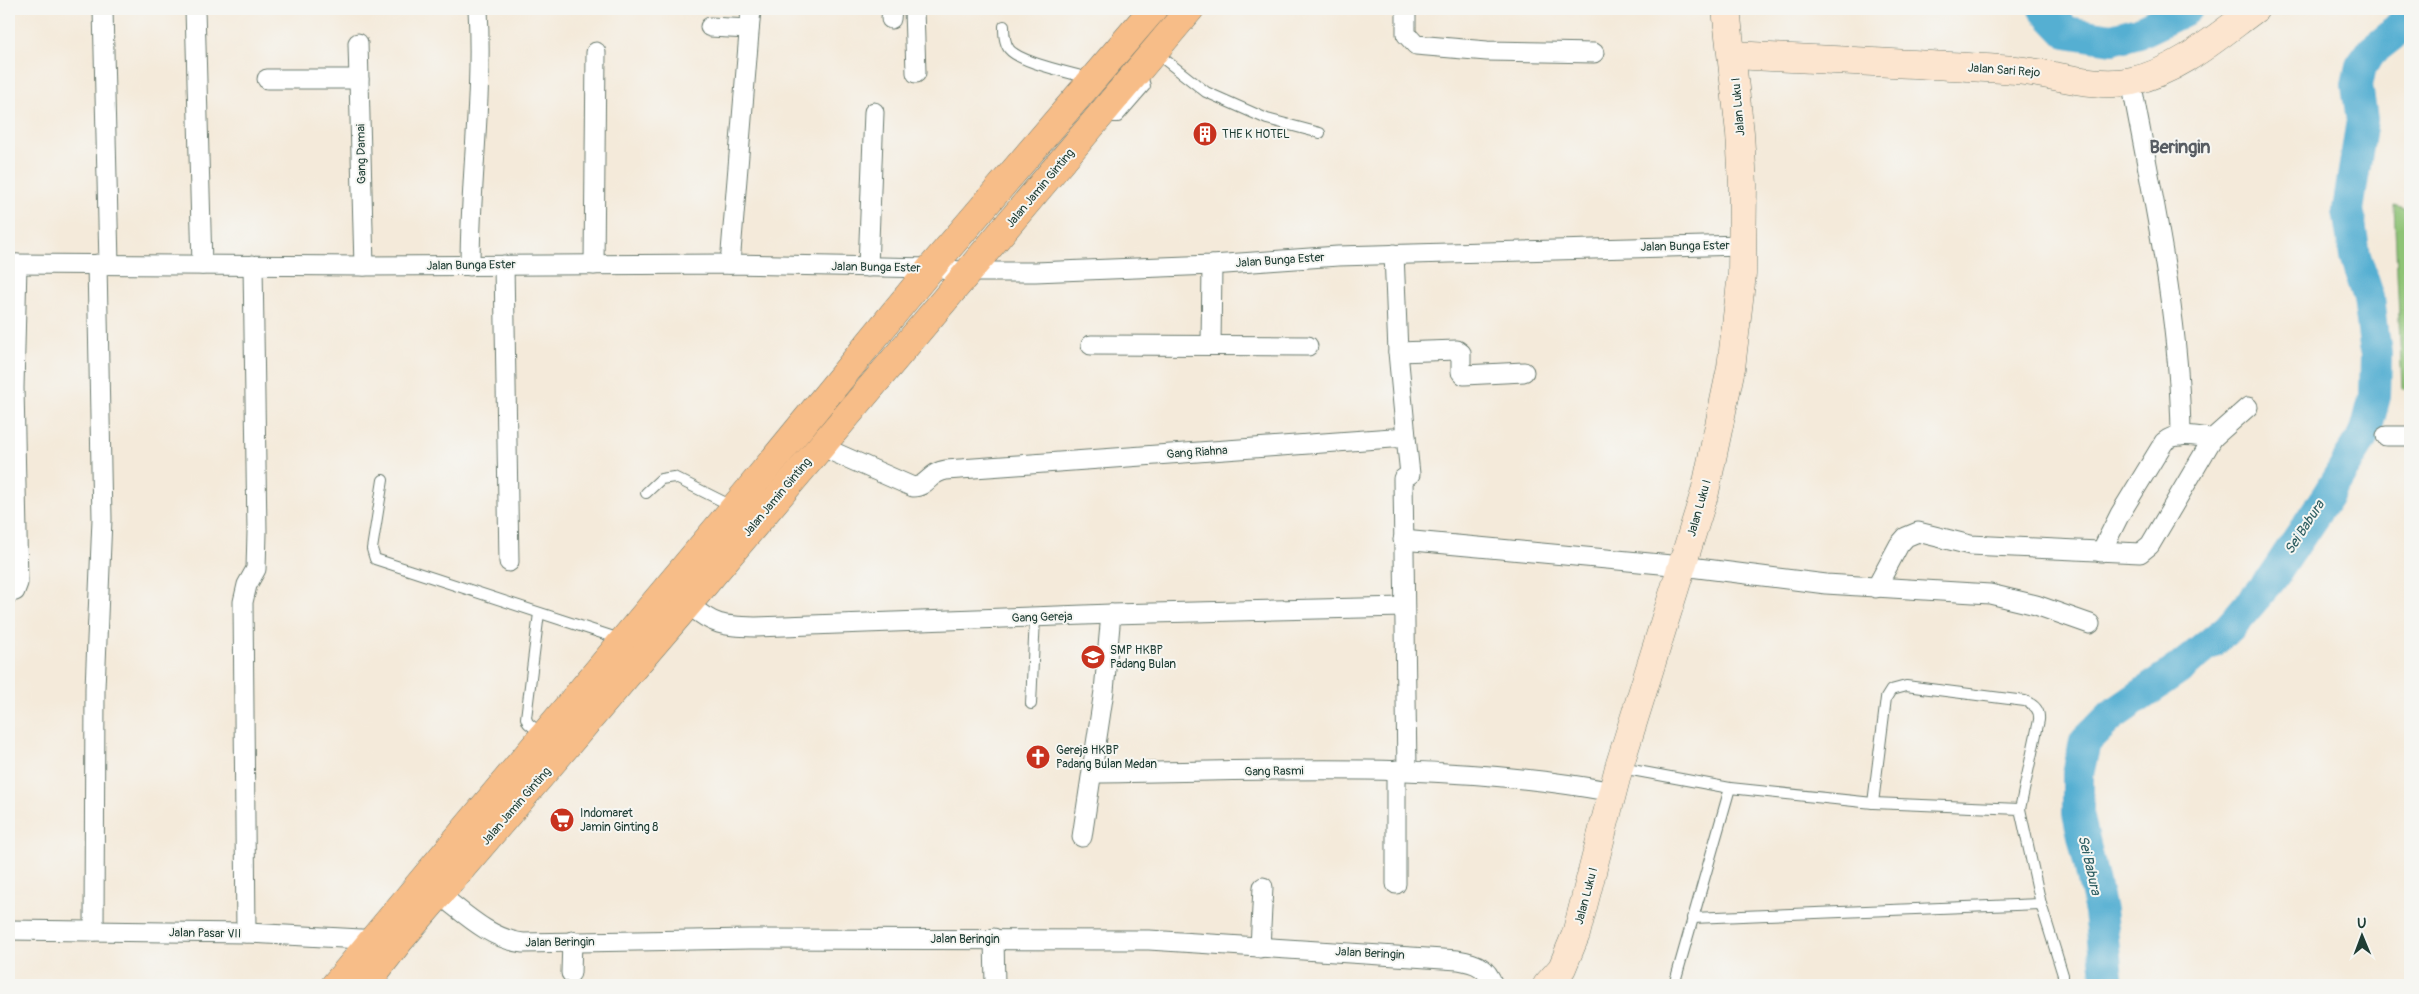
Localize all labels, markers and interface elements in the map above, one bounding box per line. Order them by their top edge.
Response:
street label: Jalan Sari Rejo [1967,60,2041,81]
street label: Jalan Luku I [1728,77,1749,137]
building icon: THE K HOTEL [1192,121,1218,147]
street label: Gang Damai [353,124,370,184]
place label: THE K HOTEL [1222,127,1290,142]
district label: Beringin [2150,136,2210,159]
street label: Jalan Jamin Ginting [1003,146,1078,231]
street label: Jalan Bunga Ester [1640,238,1730,255]
street label: Jalan Bunga Ester [1235,250,1326,271]
street label: Jalan Bunga Ester [426,257,516,274]
street label: Jalan Bunga Ester [831,259,921,276]
street label: Gang Riahna [1166,443,1229,462]
street label: Jalan Jamin Ginting [740,455,815,540]
street label: Jalan Luku I [1684,478,1715,538]
water label: Sei Babura [2281,496,2329,557]
street label: Gang Gereja [1011,609,1073,626]
place label: SMP HKBP Padang Bulan [1110,643,1176,672]
school or university icon: SMP HKBP Padang Bulan [1080,644,1106,670]
place label: Gereja HKBP Padang Bulan Medan [1056,743,1157,772]
church icon: Gereja HKBP Padang Bulan Medan [1025,744,1051,770]
street label: Gang Rasmi [1244,763,1304,780]
street label: Jalan Jamin Ginting [478,764,554,848]
place label: Indomaret Jamin Ginting 8 [580,806,658,835]
supermarket icon: Indomaret Jamin Ginting 8 [549,807,575,833]
water label: Sei Babura [2074,834,2105,898]
street label: Jalan Luku I [1572,866,1601,926]
north arrow [2336,912,2386,962]
text: U [2357,915,2367,932]
street label: Jalan Pasar VII [169,925,241,942]
street label: Jalan Beringin [930,932,1000,947]
street label: Jalan Beringin [525,934,595,951]
street label: Jalan Beringin [1335,944,1405,963]

